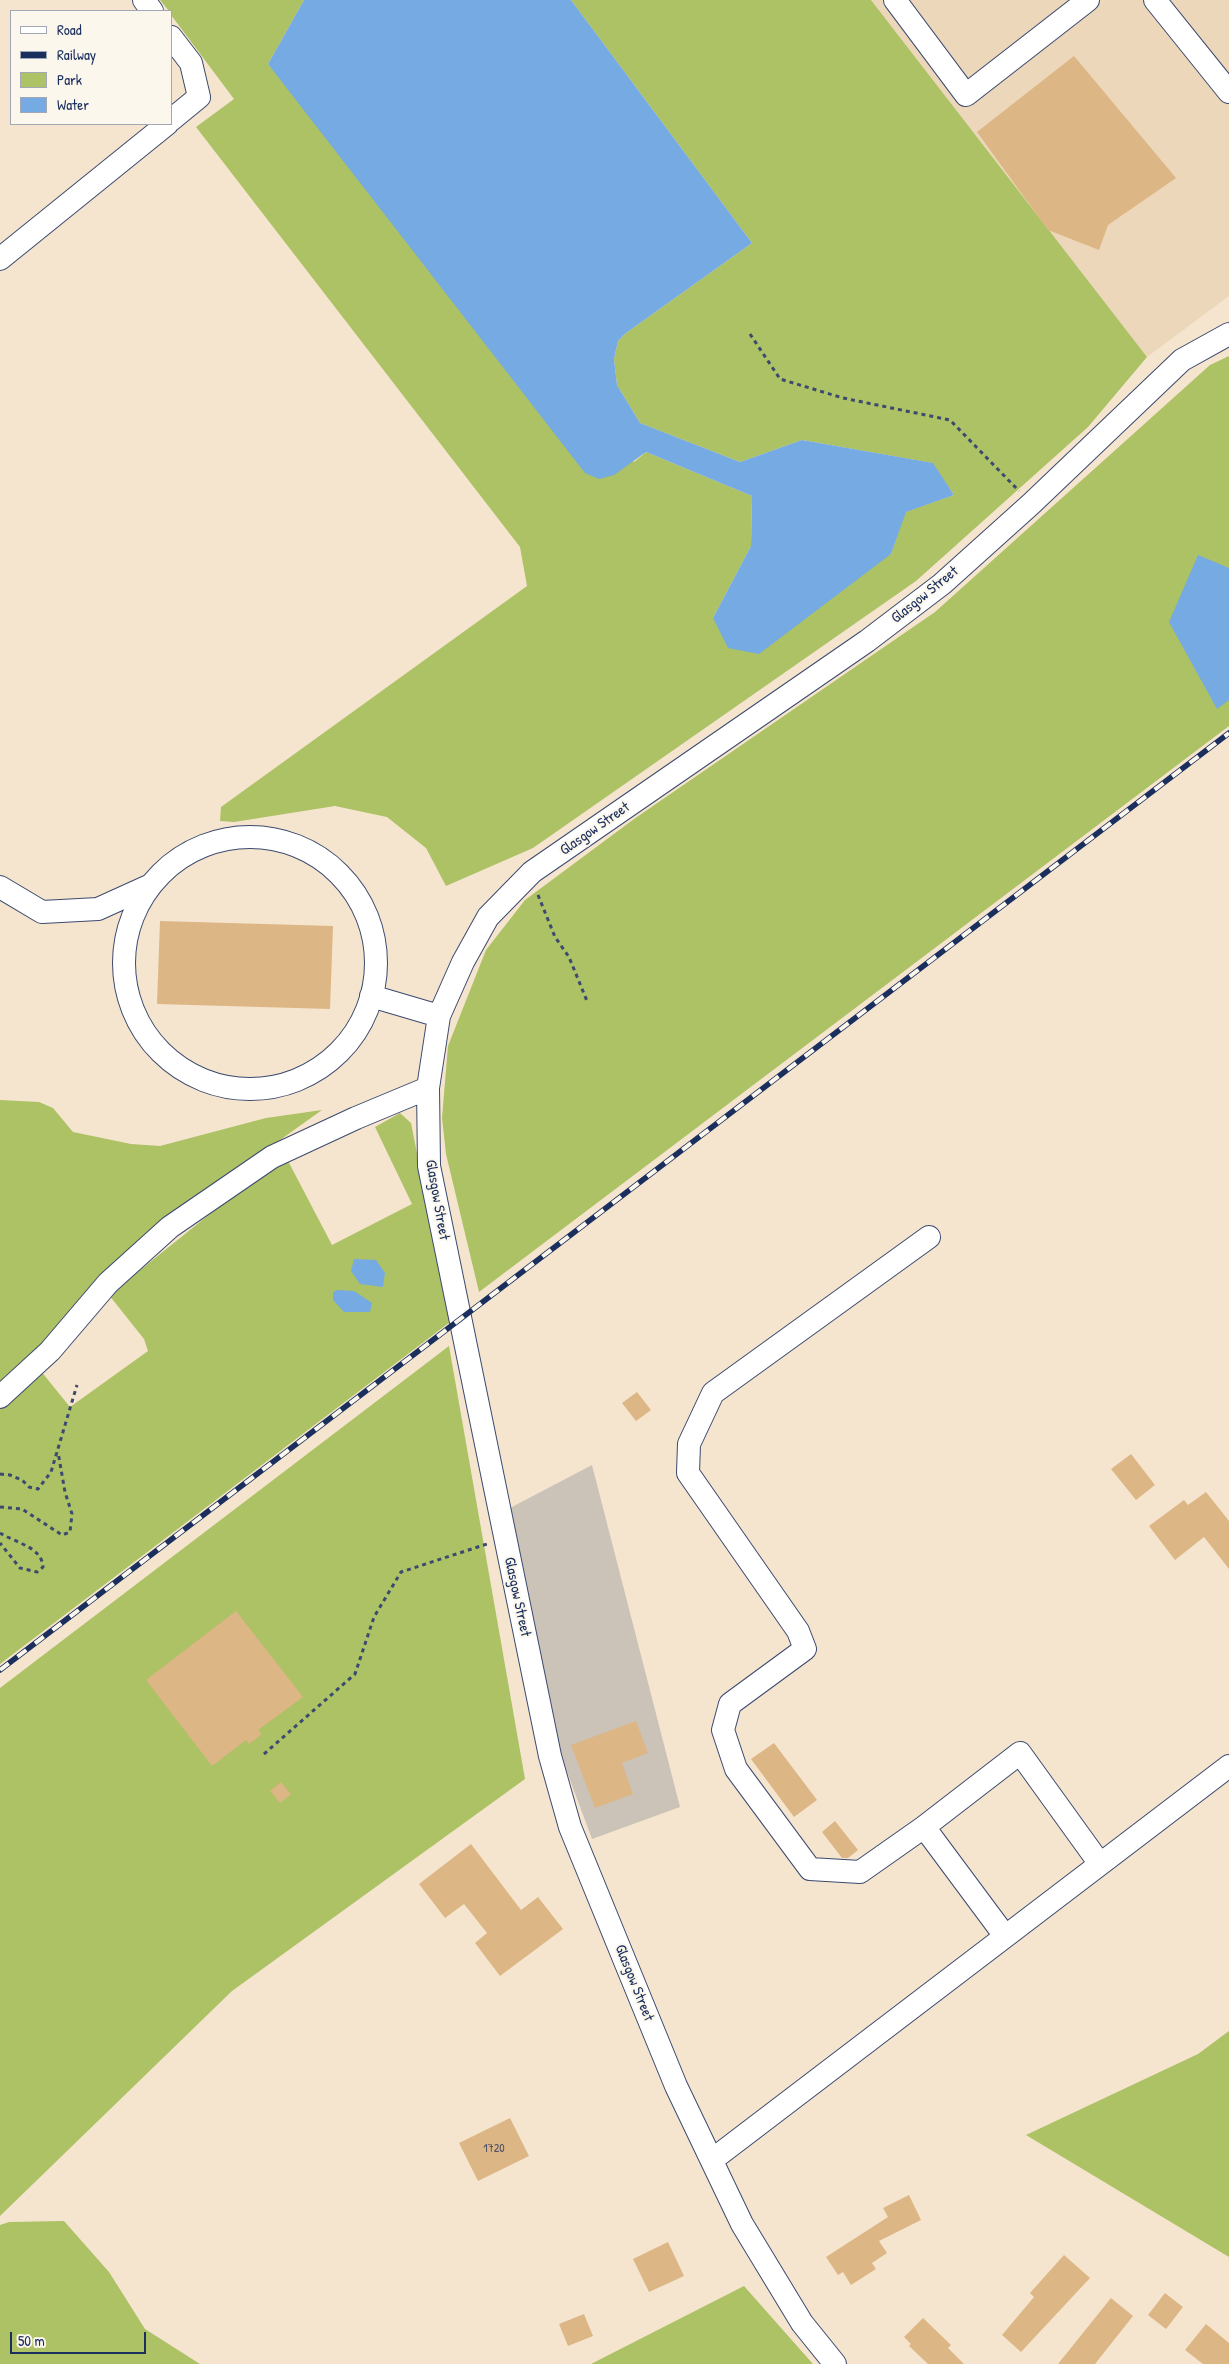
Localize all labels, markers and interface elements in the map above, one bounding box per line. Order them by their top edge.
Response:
legend [10,10,172,125]
text: Road [57,19,82,40]
text: Railway [57,44,96,65]
text: Park [57,69,82,90]
text: Water [57,94,89,115]
street label: Glasgow Street [888,563,962,627]
street label: Glasgow Street [557,798,633,860]
street label: Glasgow Street [421,1159,453,1241]
street label: Glasgow Street [500,1556,534,1638]
street label: Glasgow Street [611,1942,657,2024]
house number: 1720 [483,2142,505,2156]
scale bar [12,2322,149,2354]
text: 50 m [18,2330,45,2351]

